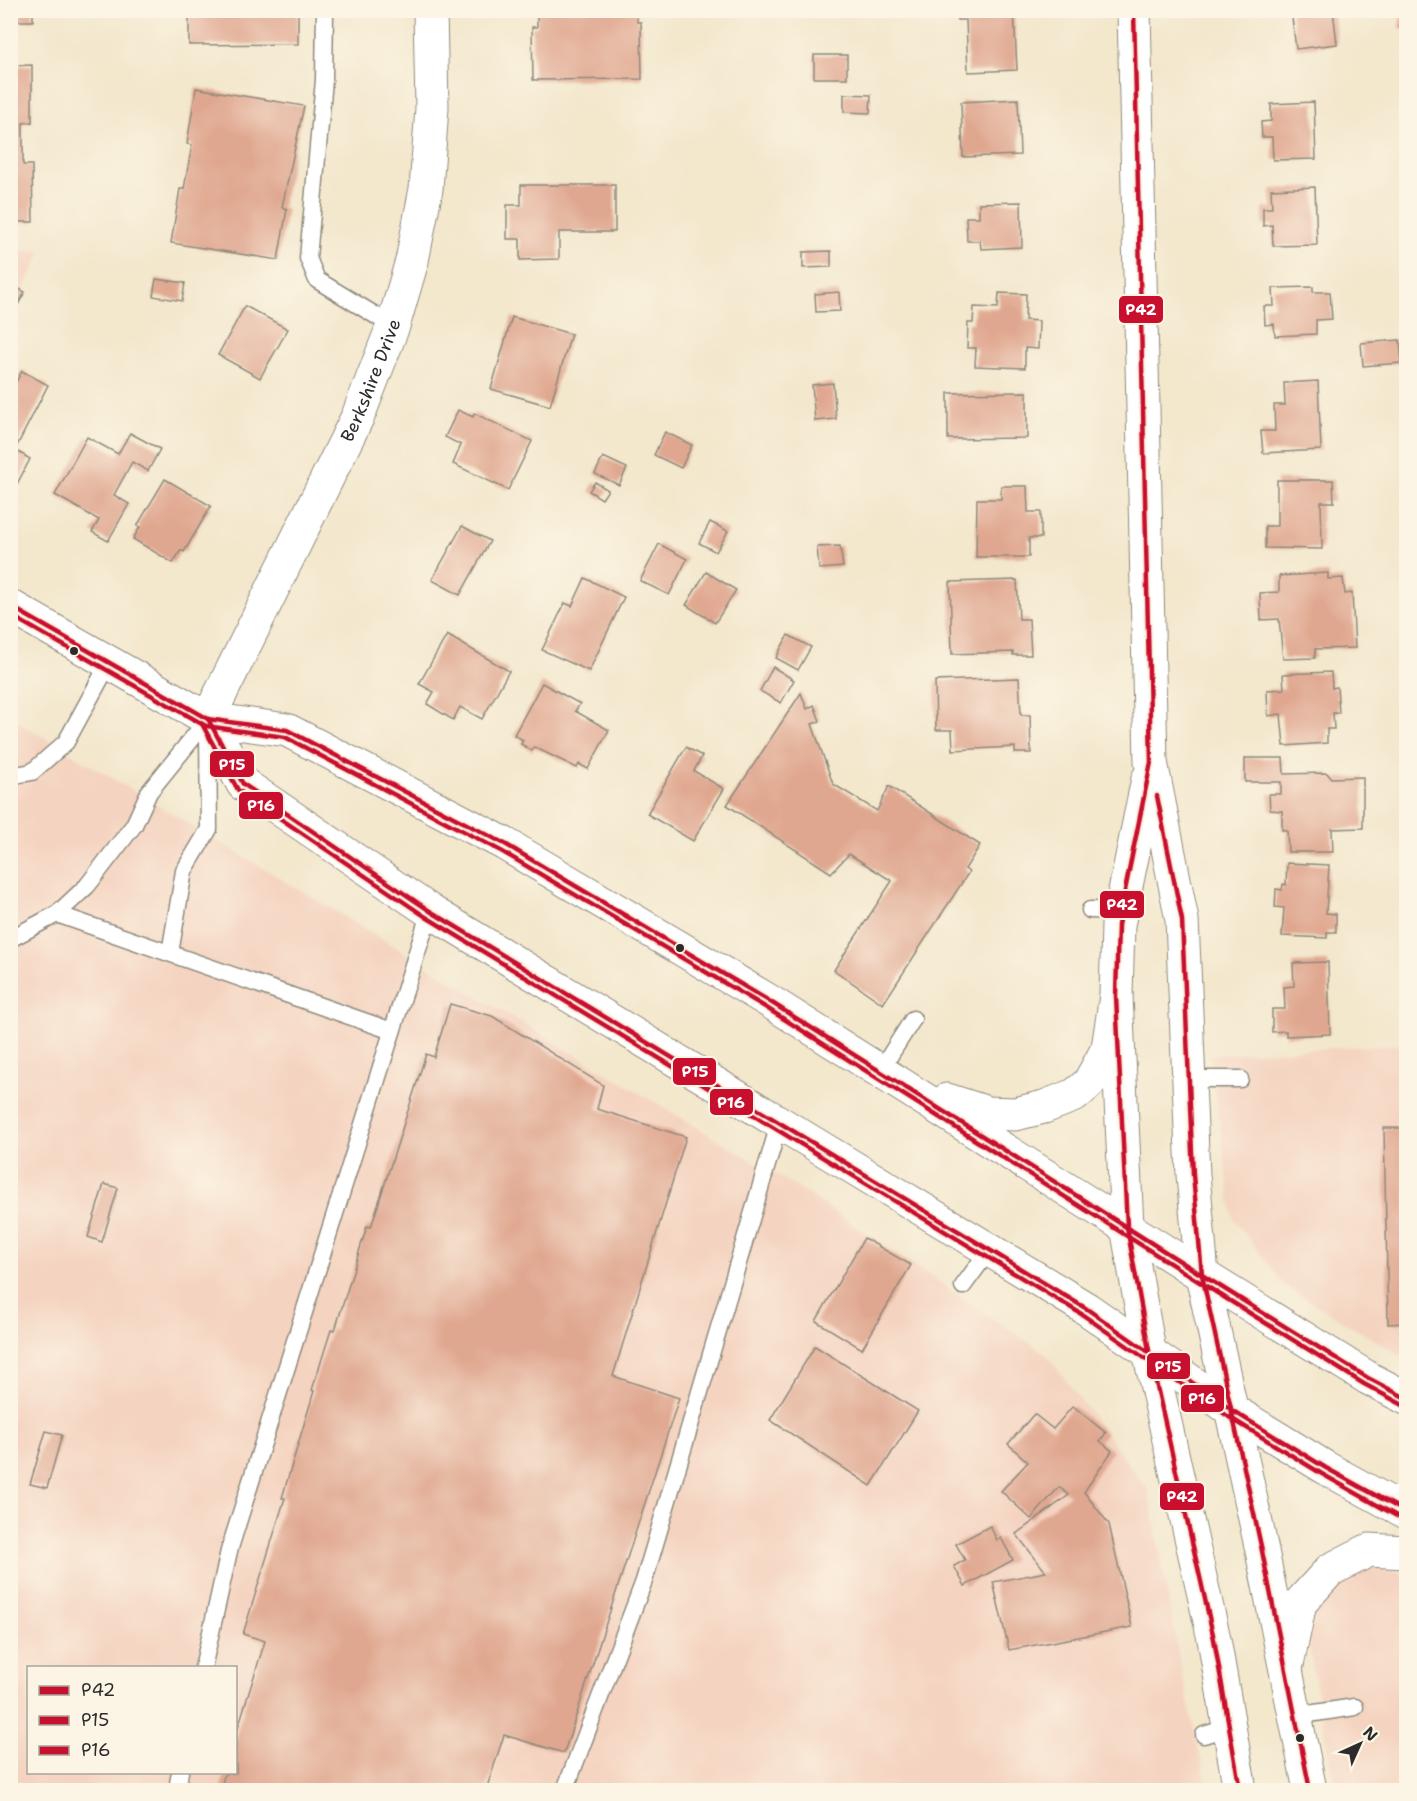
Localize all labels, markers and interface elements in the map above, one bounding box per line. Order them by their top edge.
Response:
line badge: P42 [1118,295,1164,324]
text: P42 [1125,299,1157,320]
street label: Berkshire Drive [335,316,406,446]
unlabelled marker [68,645,80,657]
line badge: P15 [209,750,255,778]
text: P15 [218,754,246,775]
line badge: P16 [238,791,284,820]
text: P16 [247,795,275,816]
line badge: P42 [1099,890,1145,919]
text: P42 [1106,894,1138,915]
unlabelled marker [674,942,686,954]
line badge: P15 [672,1057,717,1086]
text: P15 [681,1061,709,1082]
line badge: P16 [709,1088,754,1116]
text: P16 [717,1092,745,1113]
line badge: P15 [1146,1352,1191,1380]
text: P15 [1154,1356,1182,1377]
line badge: P16 [1180,1384,1225,1413]
text: P16 [1188,1388,1216,1409]
line badge: P42 [1159,1482,1205,1511]
text: P42 [1166,1486,1198,1507]
legend [27,1666,237,1774]
text: P42 [81,1678,115,1702]
text: P15 [81,1708,109,1732]
north arrow [1330,1714,1390,1774]
text: N [1358,1722,1382,1746]
unlabelled marker [1294,1732,1306,1744]
text: P16 [81,1738,111,1762]

